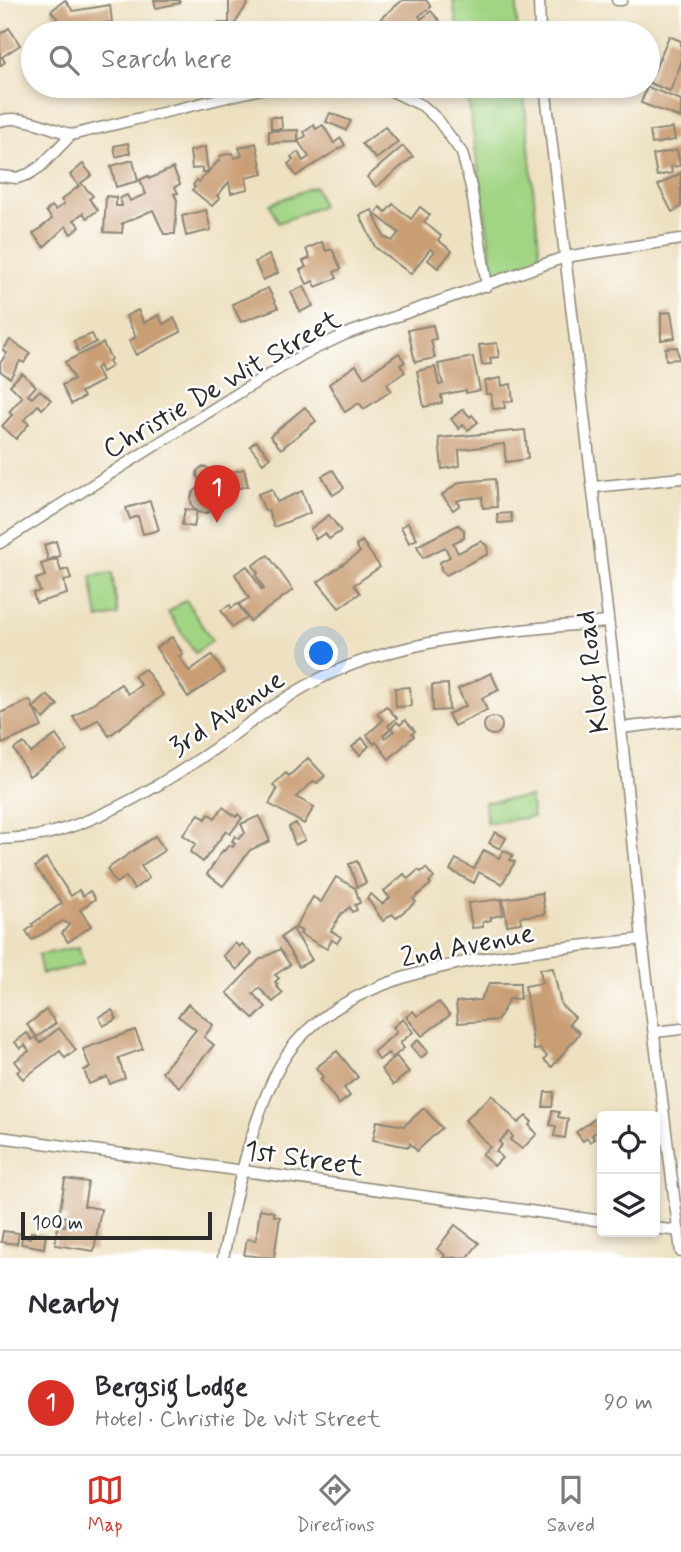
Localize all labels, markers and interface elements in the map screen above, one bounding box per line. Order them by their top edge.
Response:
search box [21,21,660,98]
icon: search [45,41,83,79]
text: Search here [101,43,232,77]
street label: Christie De Wit Street [97,302,348,468]
pin: 1 [194,465,240,523]
street label: Kloof Road [568,608,619,735]
your location [304,636,338,670]
street label: 3rd Avenue [163,662,292,766]
street label: 2nd Avenue [397,915,537,978]
map controls [597,1111,660,1237]
button: locate [597,1111,660,1174]
street label: 1st Street [242,1133,366,1186]
button: layers [597,1174,660,1237]
scale bar [21,1209,212,1241]
text: 100 m [32,1211,83,1236]
text: Nearby [28,1284,119,1323]
text: Bergsig Lodge [95,1371,248,1405]
text: 1 [46,1388,56,1418]
text: 90 m [604,1388,653,1418]
text: Hotel · Christie De Wit Street [95,1405,380,1435]
tab: Map [86,1471,124,1538]
tab: Directions [296,1471,375,1538]
tab: Saved [547,1471,595,1538]

